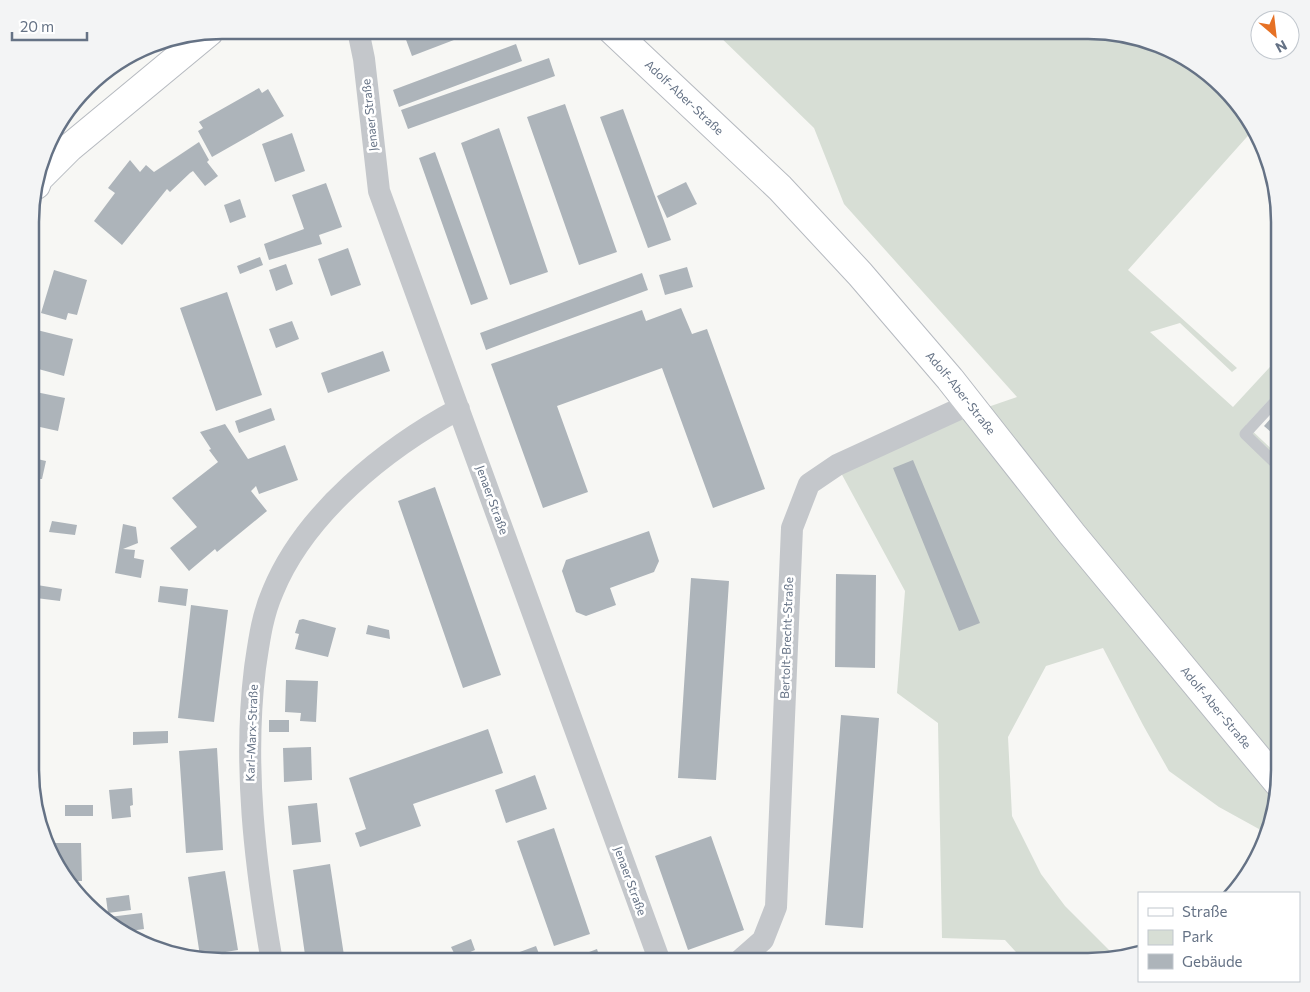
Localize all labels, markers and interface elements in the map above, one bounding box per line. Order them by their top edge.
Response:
scale bar [12,10,88,42]
north arrow [1250,10,1300,60]
text: 20 m [20,17,54,35]
text: N [1273,37,1290,57]
street label: Adolf-Aber-Straße [643,57,727,137]
street label: Jenaer Straße [358,78,381,152]
street label: Adolf-Aber-Straße [924,348,999,437]
street label: Jenaer Straße [473,463,512,537]
street label: Bertolt-Brecht-Straße [777,577,795,699]
street label: Adolf-Aber-Straße [1178,663,1255,751]
street label: Karl-Marx-Straße [242,684,260,782]
street label: Jenaer Straße [611,844,650,918]
legend [1138,892,1300,982]
text: Straße [1182,902,1228,920]
text: Park [1182,927,1213,945]
text: Gebäude [1182,952,1243,970]

